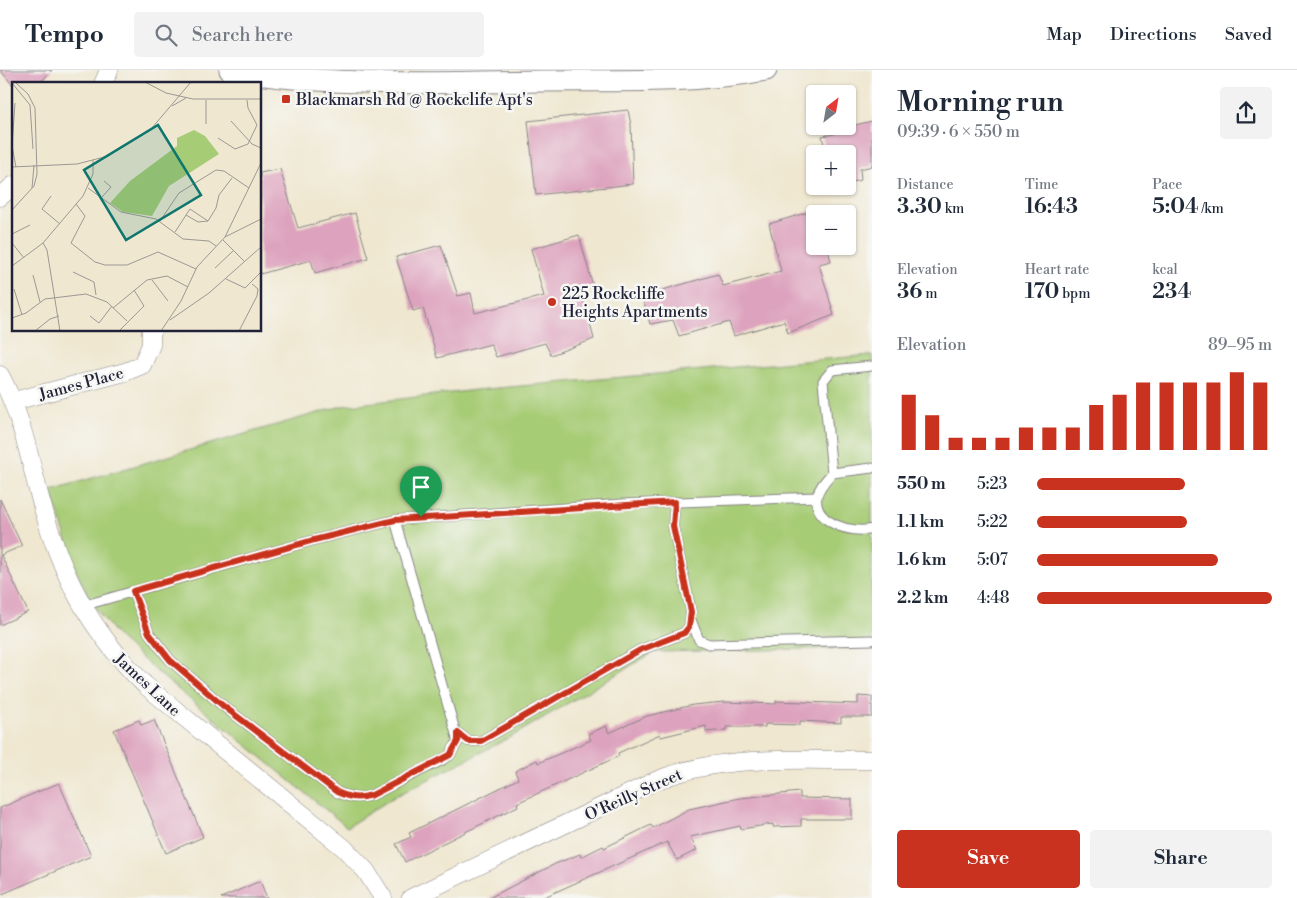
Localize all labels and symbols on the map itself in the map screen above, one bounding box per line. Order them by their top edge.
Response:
inset map [12,82,261,331]
north arrow [806,85,856,135]
place label: Blackmarsh Rd @ Rockclife Apt's [295,90,533,110]
marker: Blackmarsh Rd @ Rockclife Apt's [280,93,292,105]
place label: 225 Rockcliffe Heights Apartments [562,284,708,322]
marker: 225 Rockcliffe Heights Apartments [546,296,558,308]
street label: James Place [36,363,126,405]
pin [400,466,442,517]
street label: James Lane [109,648,185,721]
street label: O'Reilly Street [582,764,685,825]

